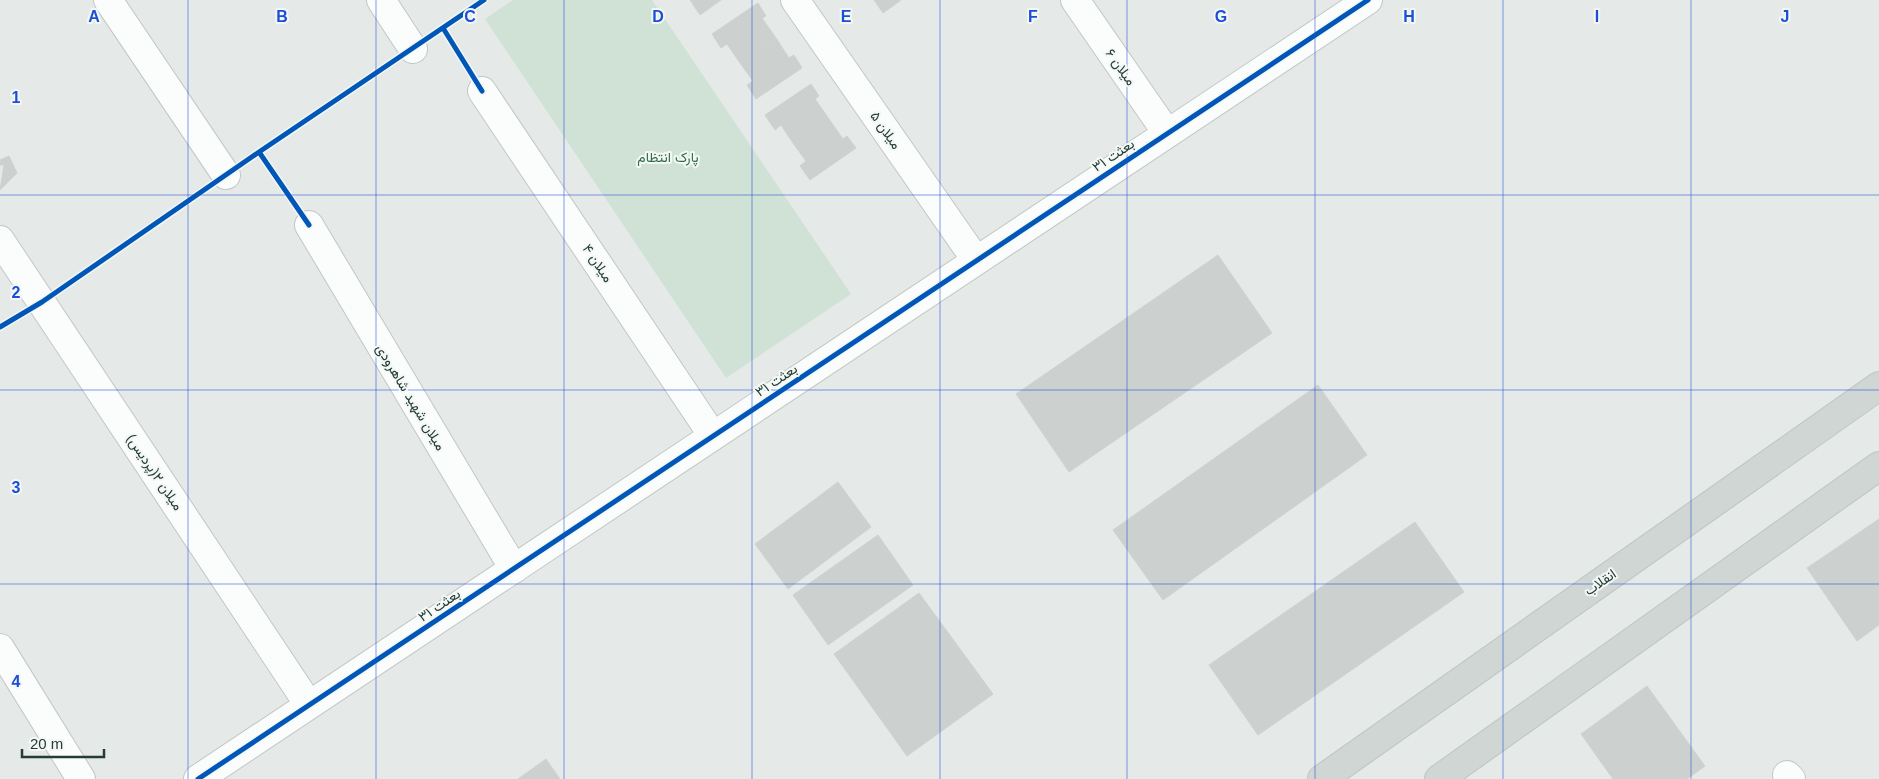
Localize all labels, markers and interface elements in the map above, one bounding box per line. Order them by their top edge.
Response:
text: A [88,8,100,25]
text: B [276,8,288,25]
text: C [464,8,476,25]
text: D [652,8,664,25]
text: E [841,8,852,25]
text: F [1028,8,1038,25]
text: G [1215,8,1227,25]
text: H [1403,8,1415,25]
text: I [1595,8,1599,25]
text: J [1781,8,1789,25]
street label: میلان ۶ [1102,46,1139,89]
text: 1 [12,89,21,106]
street label: میلان ۵ [866,108,905,153]
street label: بعثت ۳۱ [1089,135,1138,176]
park label: پارک انتظام [637,149,699,167]
street label: میلان ۴ [579,241,616,286]
text: 2 [12,284,21,301]
street label: میلان شهید شاهرودی [372,341,449,454]
street label: بعثت ۳۱ [752,360,801,401]
street label: میلان ۲(پردیس) [122,431,186,514]
text: 3 [12,479,21,496]
street label: انقلاب [1581,565,1619,599]
street label: بعثت ۳۱ [415,585,464,626]
text: 4 [12,673,21,690]
scale bar [22,726,105,758]
text: 20 m [30,735,63,752]

